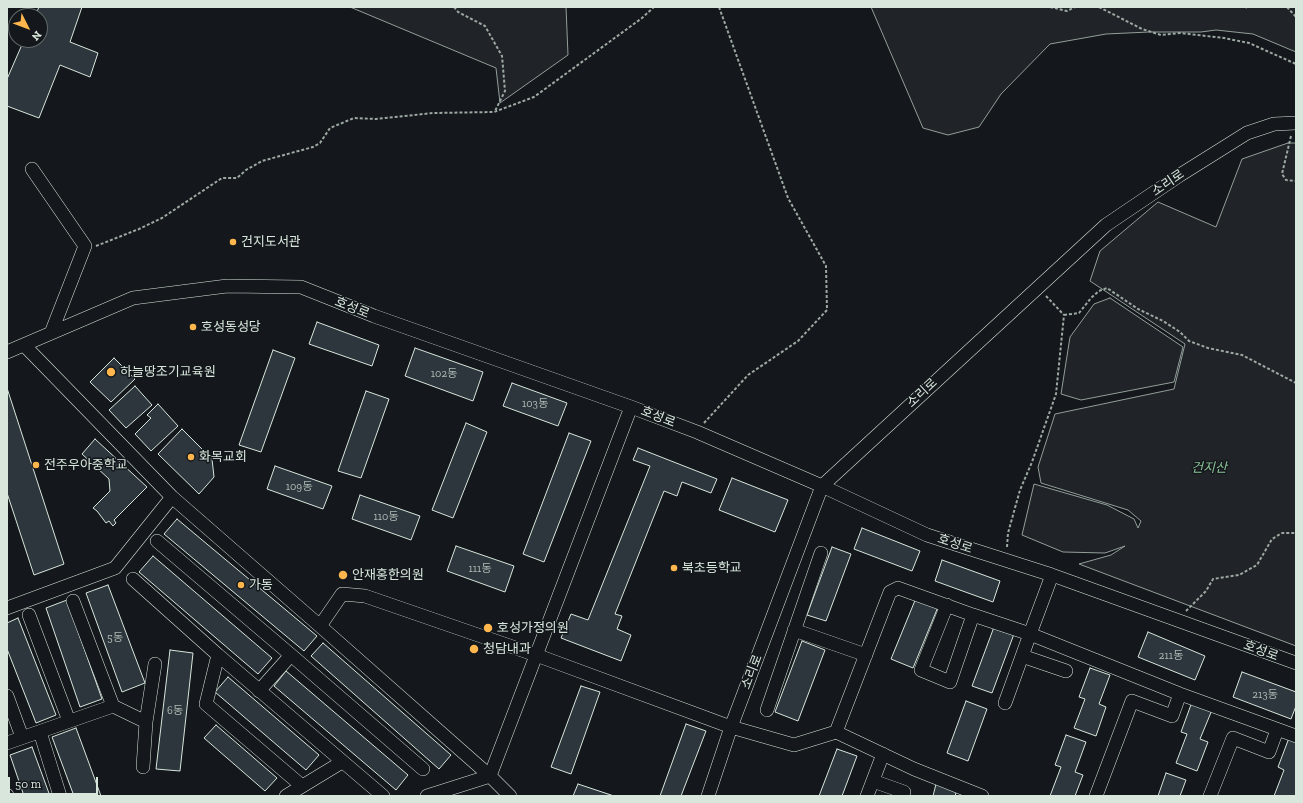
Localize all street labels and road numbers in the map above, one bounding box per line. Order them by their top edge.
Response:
street label: 소리로 [1149,167,1187,199]
street label: 호성로 [332,294,372,322]
street label: 소리로 [904,375,940,411]
street label: 호성로 [638,403,678,431]
street label: 호성로 [936,531,974,557]
street label: 호성로 [1241,638,1281,664]
street label: 소리로 [738,652,766,692]

